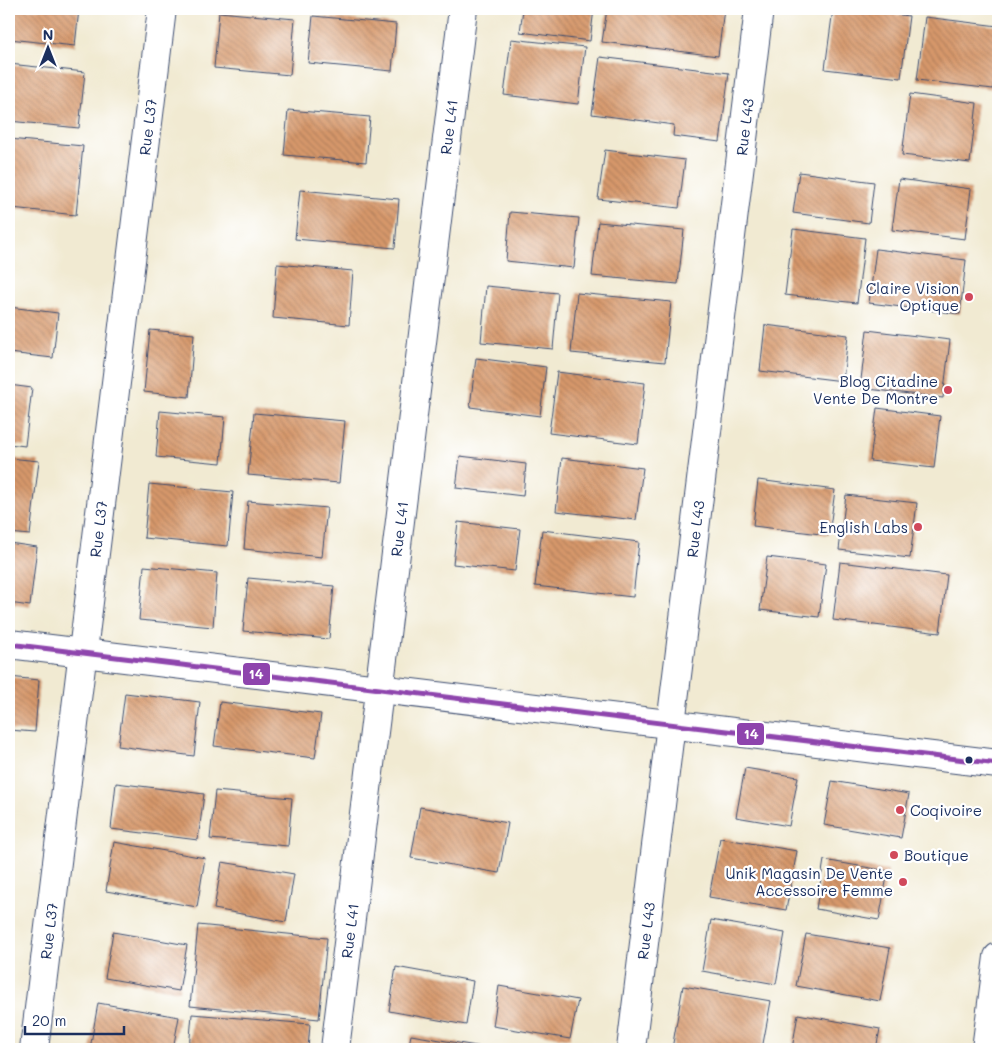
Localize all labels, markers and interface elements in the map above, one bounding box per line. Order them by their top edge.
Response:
north arrow [22,22,72,72]
text: N [43,25,53,44]
street label: Rue L37 [134,97,161,156]
street label: Rue L43 [731,97,758,157]
street label: Rue L41 [435,98,462,156]
place label: Claire Vision Optique [866,278,959,315]
marker: Claire Vision Optique [963,291,975,303]
place label: Blog Citadine Vente De Montre [813,371,938,408]
marker: Blog Citadine Vente De Montre [942,384,954,396]
street label: Rue L37 [85,499,111,558]
street label: Rue L43 [682,499,708,559]
street label: Rue L41 [386,500,412,558]
place label: English Labs [819,517,908,537]
marker: English Labs [912,521,924,533]
line badge: 14 [242,662,271,686]
text: 14 [248,664,264,683]
line badge: 14 [736,722,765,746]
text: 14 [743,724,759,743]
unlabelled marker [964,755,974,765]
place label: Coqivoire [910,800,982,820]
marker: Coqivoire [894,804,906,816]
place label: Boutique [904,845,969,865]
marker: Boutique [888,849,900,861]
place label: Unik Magasin De Vente Accessoire Femme [725,863,893,900]
marker: Unik Magasin De Vente Accessoire Femme [897,876,909,888]
street label: Rue L37 [35,901,62,960]
street label: Rue L43 [632,901,659,961]
street label: Rue L41 [336,902,363,960]
scale bar [25,1003,124,1035]
text: 20 m [32,1010,66,1030]

